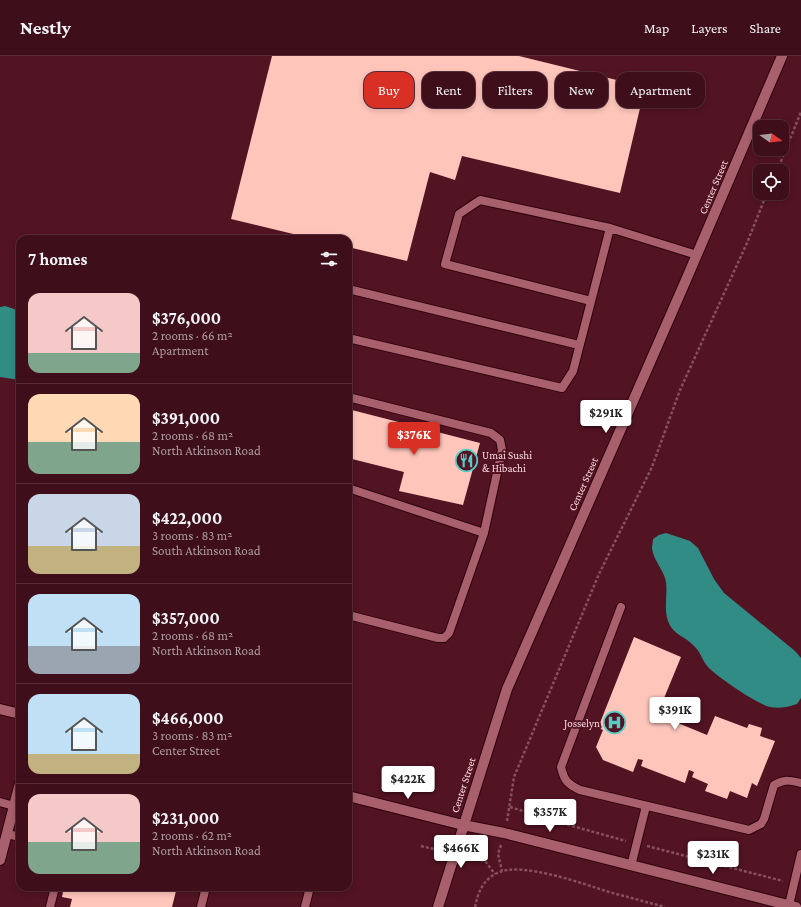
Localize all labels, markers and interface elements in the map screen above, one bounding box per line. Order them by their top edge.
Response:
text: Nestly [20,17,71,38]
text: Map [644,20,669,36]
text: Layers [691,20,728,36]
text: Share [750,20,781,36]
chip: Buy [364,72,414,108]
chip: Rent [422,72,475,108]
chip: Filters [483,72,547,108]
chip: New [555,72,608,108]
chip: Apartment [616,72,705,108]
north arrow [753,120,789,156]
map controls [753,120,789,200]
street label: Center Street [696,158,730,216]
button: locate [753,164,789,200]
icon: filters [318,248,340,270]
text: 7 homes [28,250,87,269]
icon: home [60,309,108,357]
text: $376,000 [152,309,221,328]
text: 2 rooms · 66 m² [152,328,233,343]
text: Apartment [152,343,209,358]
pin: $291K [578,400,634,434]
text: $291K [589,405,623,420]
text: $391,000 [152,409,220,428]
icon: home [60,410,108,458]
pin: $376K [386,422,442,456]
text: $376K [397,427,431,442]
text: 2 rooms · 68 m² [152,428,233,443]
text: North Atkinson Road [152,443,261,458]
restaurant icon: Umai Sushi & Hibachi [453,448,479,474]
place label: Umai Sushi & Hibachi [482,449,532,474]
street label: Center Street [566,455,600,513]
text: $422,000 [152,509,222,528]
icon: home [60,510,108,558]
text: 3 rooms · 83 m² [152,528,232,543]
text: South Atkinson Road [152,543,261,558]
text: $357,000 [152,609,220,628]
icon: home [60,610,108,658]
text: 2 rooms · 68 m² [152,628,233,643]
text: North Atkinson Road [152,643,261,658]
pin: $391K [647,697,703,731]
text: $391K [658,702,692,717]
text: $466,000 [152,709,224,728]
icon: home [60,710,108,758]
hospital icon: Josselyn [602,710,628,736]
place label: Josselyn [563,717,600,730]
text: 3 rooms · 83 m² [152,728,232,743]
text: Center Street [152,743,220,758]
street label: Center Street [448,756,478,814]
pin: $422K [380,766,436,800]
text: $422K [391,771,425,786]
pin: $357K [522,799,578,833]
text: $357K [533,804,567,819]
text: $231,000 [152,809,219,828]
icon: home [60,810,108,858]
text: 2 rooms · 62 m² [152,828,232,843]
pin: $466K [433,835,489,869]
text: $466K [443,840,479,855]
pin: $231K [685,841,741,875]
text: North Atkinson Road [152,843,261,858]
text: $231K [697,846,729,861]

